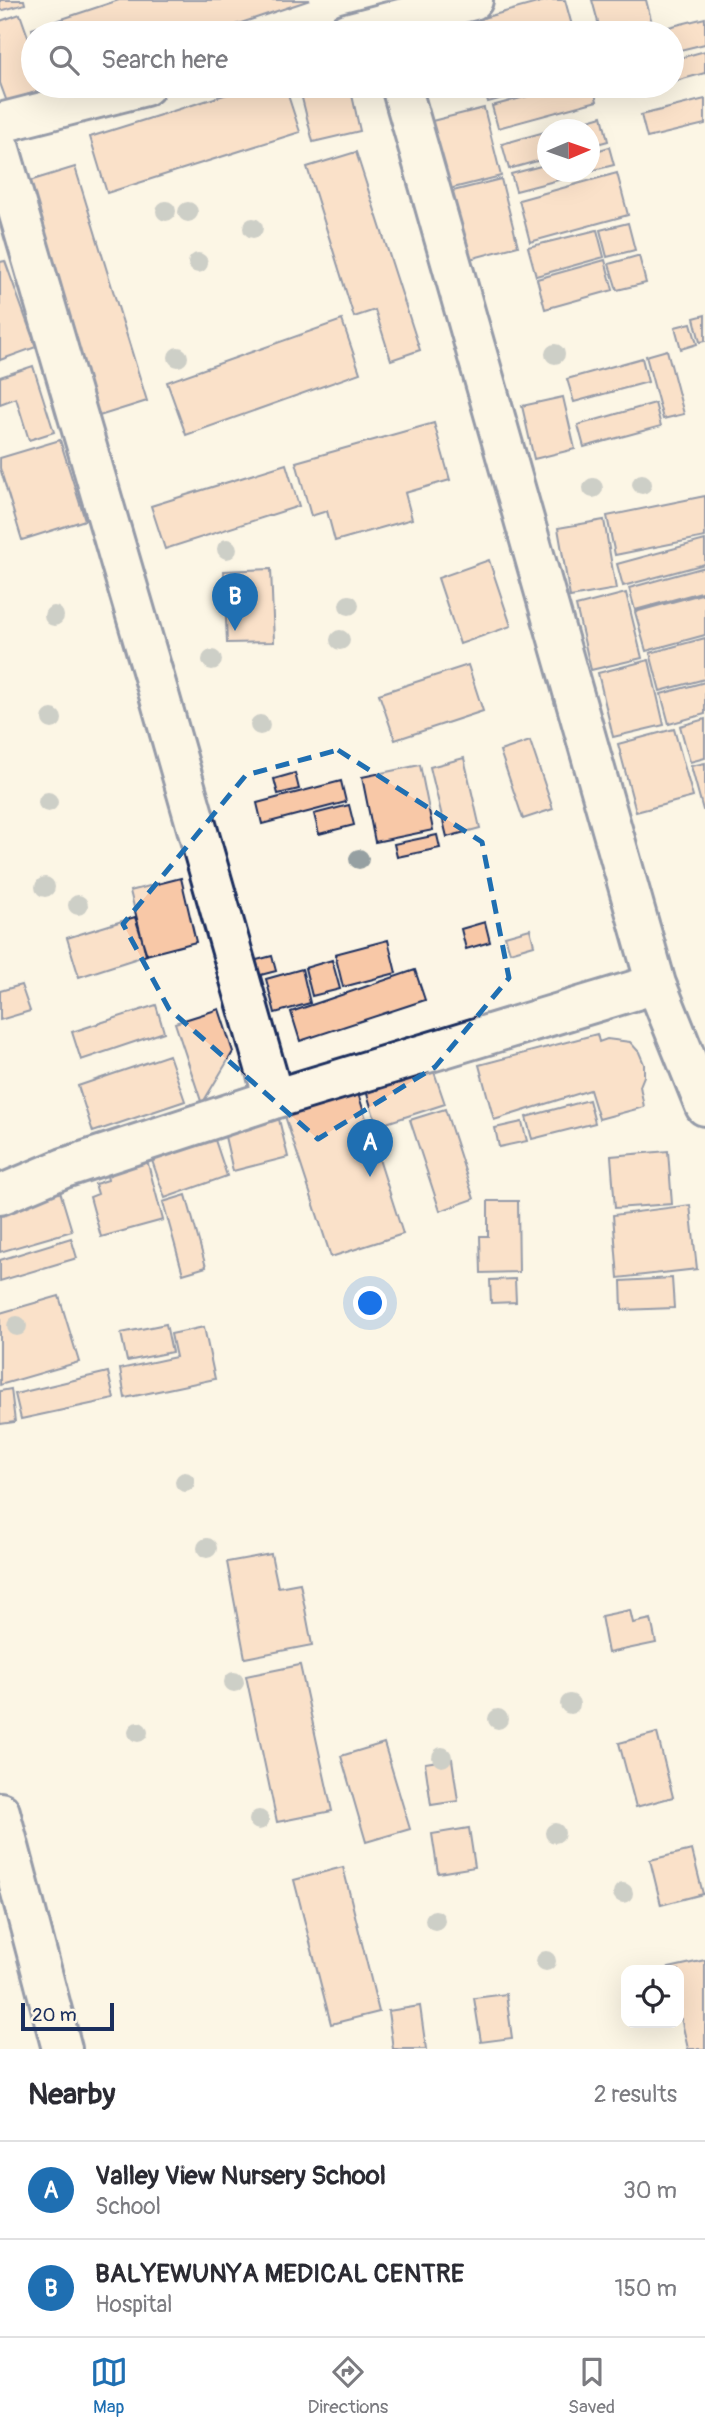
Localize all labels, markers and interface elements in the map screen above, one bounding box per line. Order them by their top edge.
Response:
search box [21,21,684,98]
icon: search [45,41,83,79]
text: Search here [101,44,228,76]
north arrow [537,119,600,182]
pin: B [212,573,258,631]
pin: A [347,1119,393,1177]
your location [353,1286,387,1320]
map controls [621,1965,684,2028]
button: locate [621,1965,684,2028]
scale bar [21,2000,114,2032]
text: 20 m [32,2003,77,2027]
text: Nearby [28,2076,115,2113]
text: 2 results [594,2080,677,2109]
text: Valley View Nursery School [95,2160,386,2192]
text: A [44,2176,58,2205]
text: 30 m [623,2176,677,2205]
text: School [95,2192,161,2221]
text: BALYEWUNYA MEDICAL CENTRE [95,2258,464,2290]
text: B [44,2274,58,2303]
text: 150 m [614,2274,677,2303]
text: Hospital [95,2290,173,2319]
tab: Map [90,2353,128,2419]
tab: Directions [308,2353,388,2419]
tab: Saved [568,2353,615,2419]

